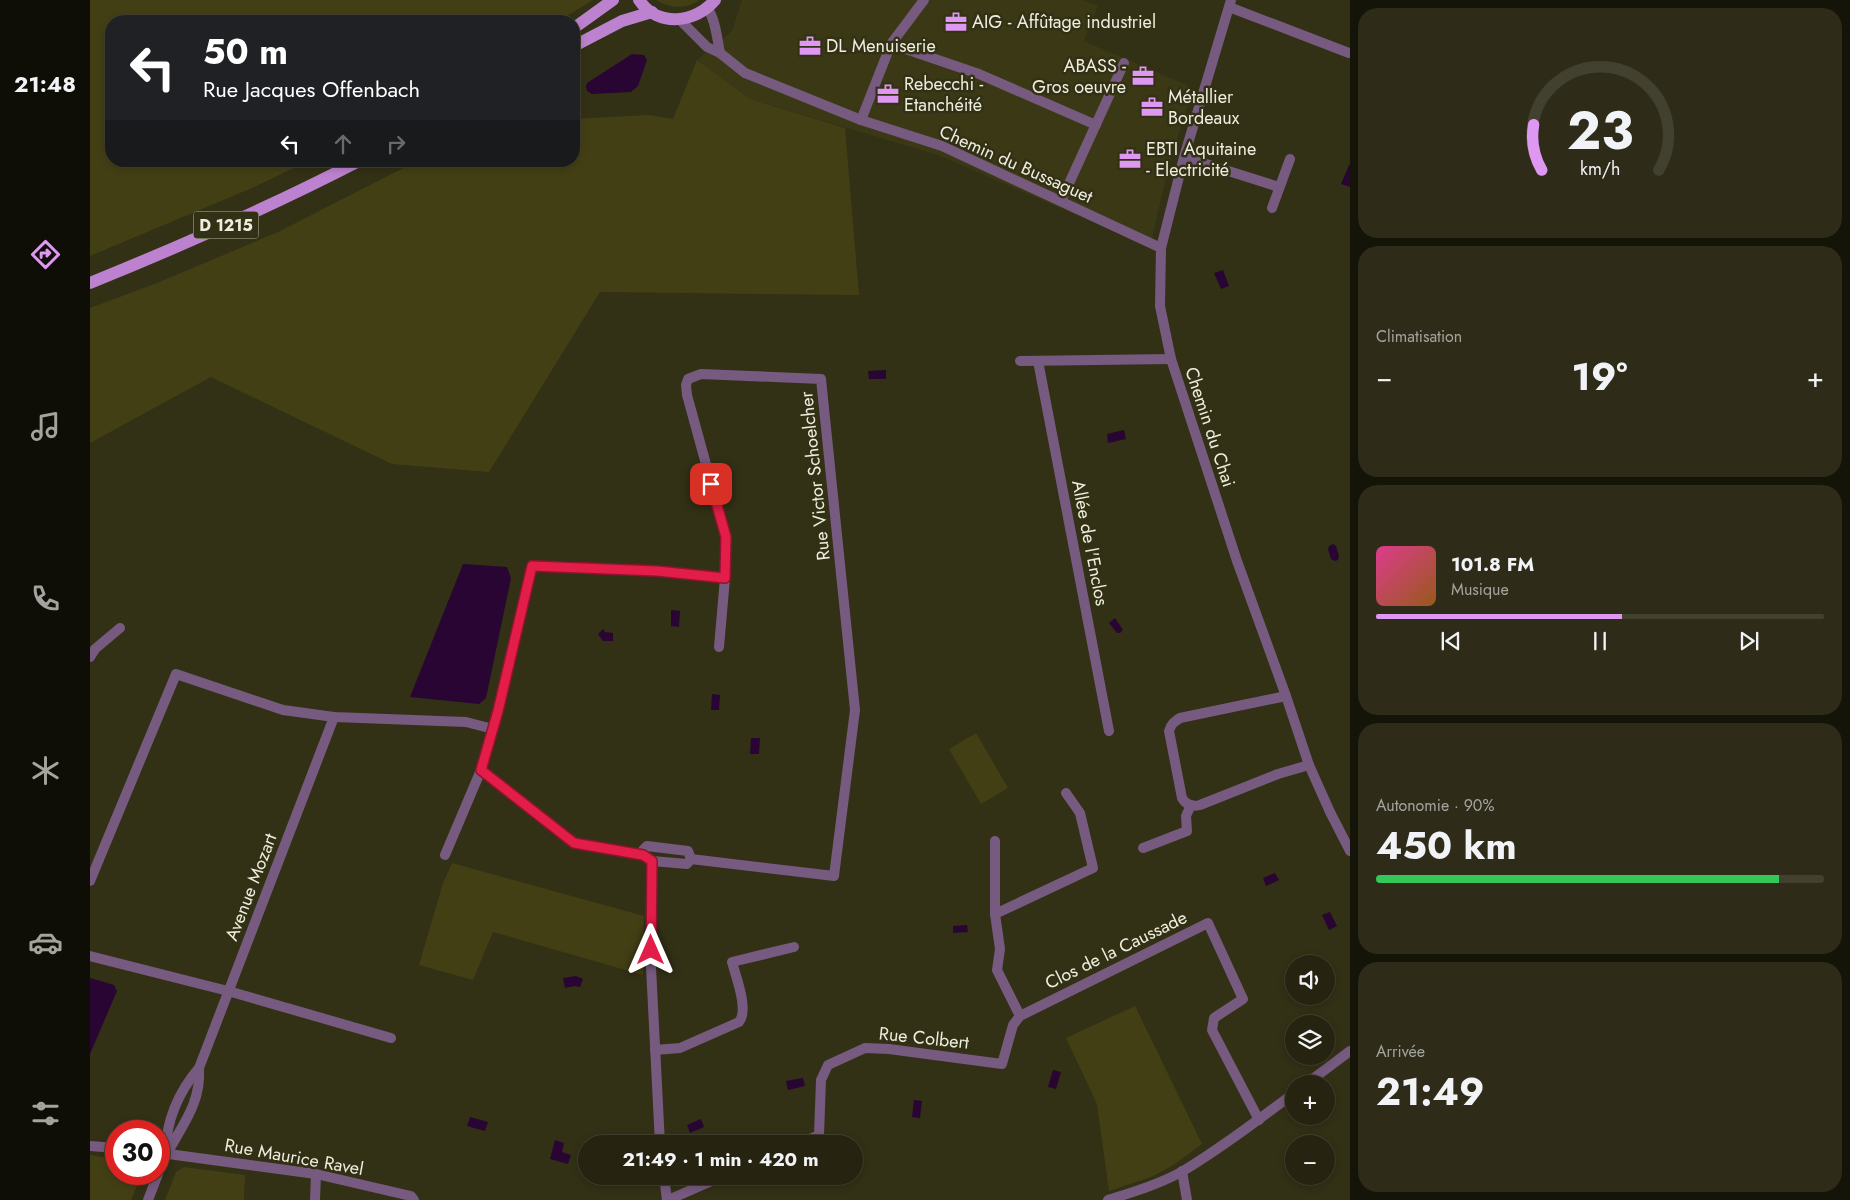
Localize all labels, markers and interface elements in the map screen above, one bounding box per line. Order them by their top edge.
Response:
office icon: AIG - Affûtage industriel [943,9,969,35]
place label: AIG - Affûtage industriel [972,9,1156,35]
text: 50 m [203,27,288,77]
office icon: DL Menuiserie [797,33,823,59]
place label: DL Menuiserie [826,33,936,59]
icon: left [120,35,185,100]
place label: ABASS - Gros oeuvre [1032,53,1126,100]
office icon: ABASS - Gros oeuvre [1130,63,1156,89]
text: 21:48 [14,68,76,100]
place label: Rebecchi - Etanchéité [904,71,984,118]
text: Rue Jacques Offenbach [203,73,420,105]
office icon: Rebecchi - Etanchéité [875,81,901,107]
place label: Métallier Bordeaux [1168,84,1240,131]
text: 23 [1567,93,1633,169]
office icon: Métallier Bordeaux [1139,94,1165,120]
street label: Chemin du Bussaguet [935,118,1098,210]
icon: left [276,130,304,158]
icon: ahead [329,130,357,158]
icon: right [382,130,410,158]
place label: EBTI Aquitaine - Electricité [1146,136,1256,183]
office icon: EBTI Aquitaine - Electricité [1117,146,1143,172]
text: km/h [1580,156,1620,182]
road number: D 1215 [194,212,258,238]
icon: directions [28,237,63,272]
text: Climatisation [1376,325,1462,348]
text: 19° [1572,349,1628,404]
text: − [1376,357,1393,398]
text: + [1807,357,1824,398]
street label: Chemin du Chai [1178,364,1242,490]
street label: Rue Victor Schoelcher [793,389,837,562]
icon: music [28,409,63,444]
pin [690,463,732,505]
icon: arrive [697,470,725,498]
street label: Allée de l'Enclos [1065,478,1115,608]
text: 101.8 FM [1451,551,1534,578]
text: Musique [1451,578,1509,601]
icon: phone [28,581,63,616]
icon: previous [1437,627,1465,655]
icon: pause [1586,627,1614,655]
icon: next [1735,627,1763,655]
icon: climate [28,753,63,788]
text: Autonomie · 90% [1376,794,1494,817]
text: 450 km [1376,818,1517,873]
street label: Avenue Mozart [219,829,284,944]
street label: Clos de la Caussade [1041,904,1191,996]
position arrow [624,923,676,975]
icon: car [28,925,63,960]
map controls [1285,955,1335,1185]
button: sound [1285,955,1335,1005]
button: layers [1285,1015,1335,1065]
street label: Rue Colbert [878,1020,971,1056]
text: Arrivée [1376,1040,1425,1063]
text: 21:49 [1376,1064,1484,1119]
button: + [1285,1075,1335,1125]
icon: filters [28,1096,63,1131]
speed limit sign: 30 [105,1120,170,1185]
street label: Rue Maurice Ravel [222,1132,366,1182]
button: − [1285,1135,1335,1185]
text: 21:49 · 1 min · 420 m [623,1146,818,1173]

